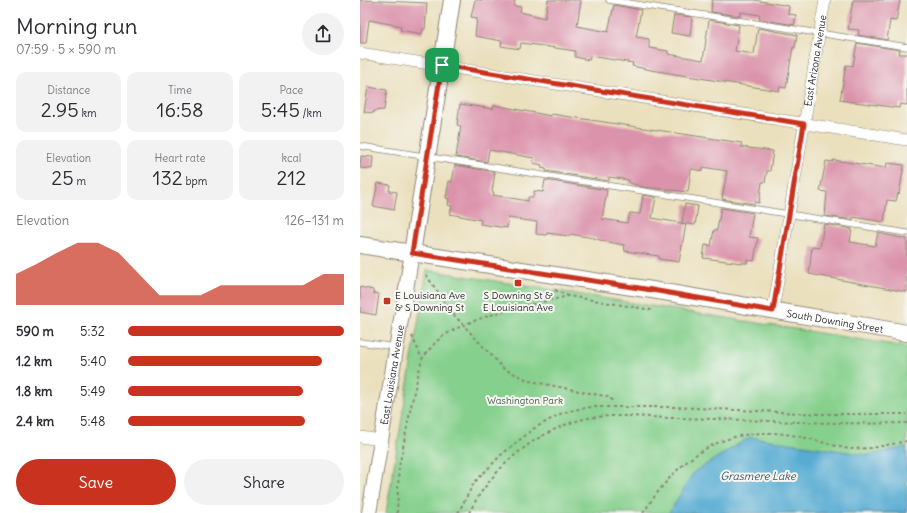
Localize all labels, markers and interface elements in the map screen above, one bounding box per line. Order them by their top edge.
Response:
text: Morning run [16,12,138,40]
button: share [302,13,344,55]
street label: East Arizona Avenue [801,14,829,107]
text: 07:59 · 5 × 590 m [16,41,116,58]
pin [425,48,459,82]
icon: arrive [431,54,453,76]
text: Distance [47,83,90,97]
text: Time [168,83,192,97]
text: Pace [279,83,303,97]
text: 2.95 [41,97,79,122]
text: 16:58 [156,97,204,122]
text: 5:45 [261,97,300,122]
text: km [79,106,97,120]
text: /km [300,106,322,120]
text: Elevation [46,151,91,165]
text: Heart rate [154,151,206,165]
text: kcal [281,151,301,165]
text: 25 [51,165,74,190]
text: 132 [153,165,183,190]
text: 212 [276,165,306,190]
text: m [74,174,86,188]
text: bpm [183,174,207,188]
text: Elevation [16,212,69,229]
text: 126–131 m [285,212,344,229]
marker: S Downing St & E Louisiana Ave [513,278,523,288]
place label: E Louisiana Ave & S Downing St [395,289,465,314]
place label: S Downing St & E Louisiana Ave [483,289,553,314]
marker: E Louisiana Ave & S Downing St [382,296,392,306]
street label: South Downing Street [786,307,885,336]
text: 590 m [16,323,54,340]
text: 5:32 [80,323,105,340]
street label: East Louisiana Avenue [378,324,407,426]
text: 1.2 km [16,353,52,370]
text: 5:40 [80,353,106,370]
text: 1.8 km [16,383,52,400]
text: 5:49 [80,383,105,400]
park label: Washington Park [487,394,563,407]
text: 2.4 km [16,413,54,430]
text: 5:48 [80,413,105,430]
button: Save [16,459,176,505]
button: Share [184,459,344,505]
water label: Grasmere Lake [720,469,797,483]

